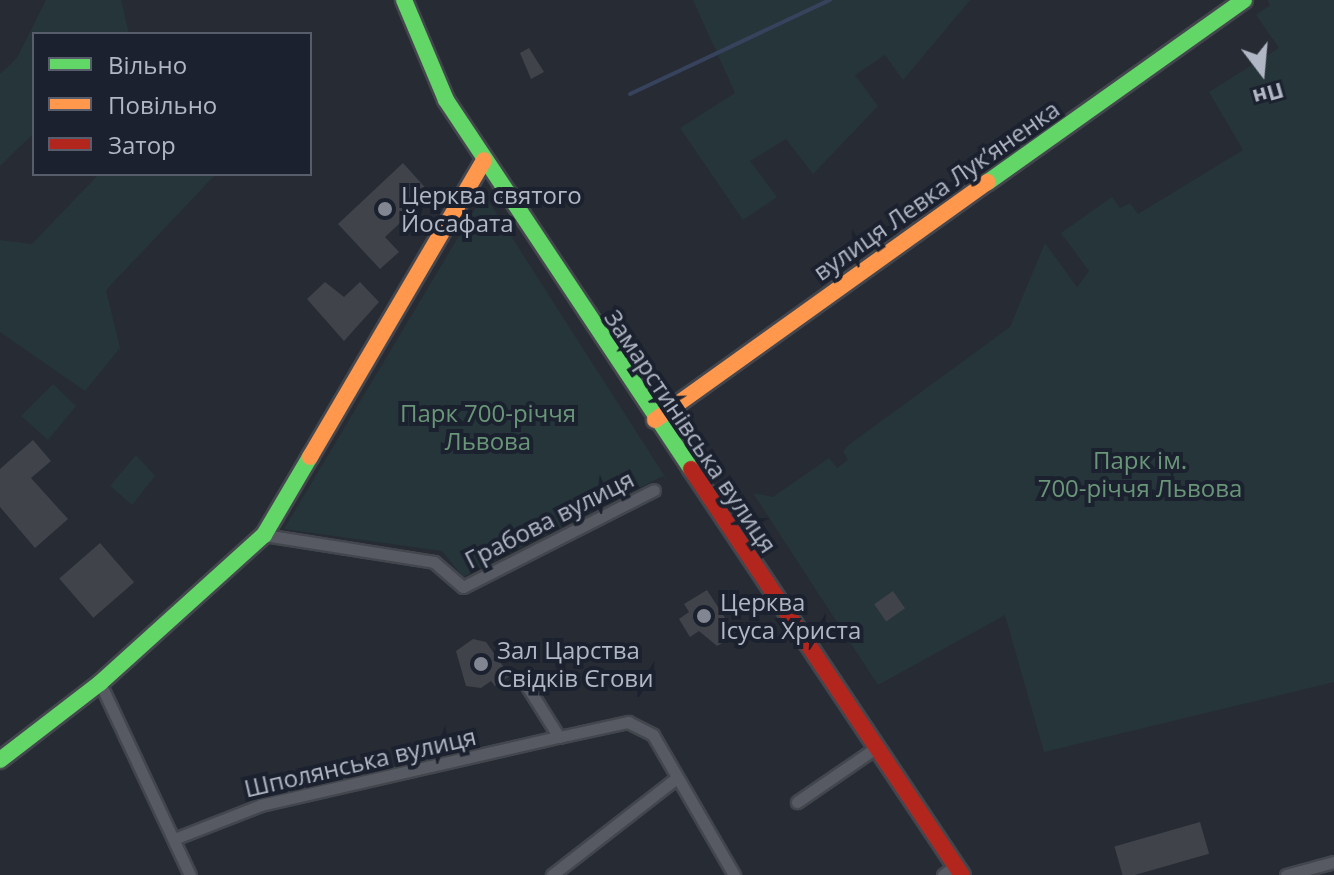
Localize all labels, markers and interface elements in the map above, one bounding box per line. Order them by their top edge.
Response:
legend [32,32,312,176]
north arrow [1222,32,1302,112]
text: Вільно [108,48,187,81]
text: Пн [1250,76,1288,114]
text: Повільно [108,88,217,121]
street label: вулиця Левка Лукʼяненка [807,94,1065,286]
text: Затор [108,128,176,161]
place label: Церква святого Йосафата [401,181,582,237]
marker: Церква святого Йосафата [376,200,394,218]
street label: Замарстинівська вулиця [599,304,783,558]
park label: Парк 700-річчя Львова [400,399,576,455]
park label: Парк ім. 700-річчя Львова [1038,446,1242,502]
street label: Грабова вулиця [460,464,638,574]
place label: Церква Ісуса Христа [720,588,861,644]
marker: Церква Ісуса Христа [695,607,713,625]
place label: Зал Царства Свідків Єгови [497,636,653,692]
marker: Зал Царства Свідків Єгови [472,655,490,673]
street label: Шполянська вулиця [241,721,479,803]

